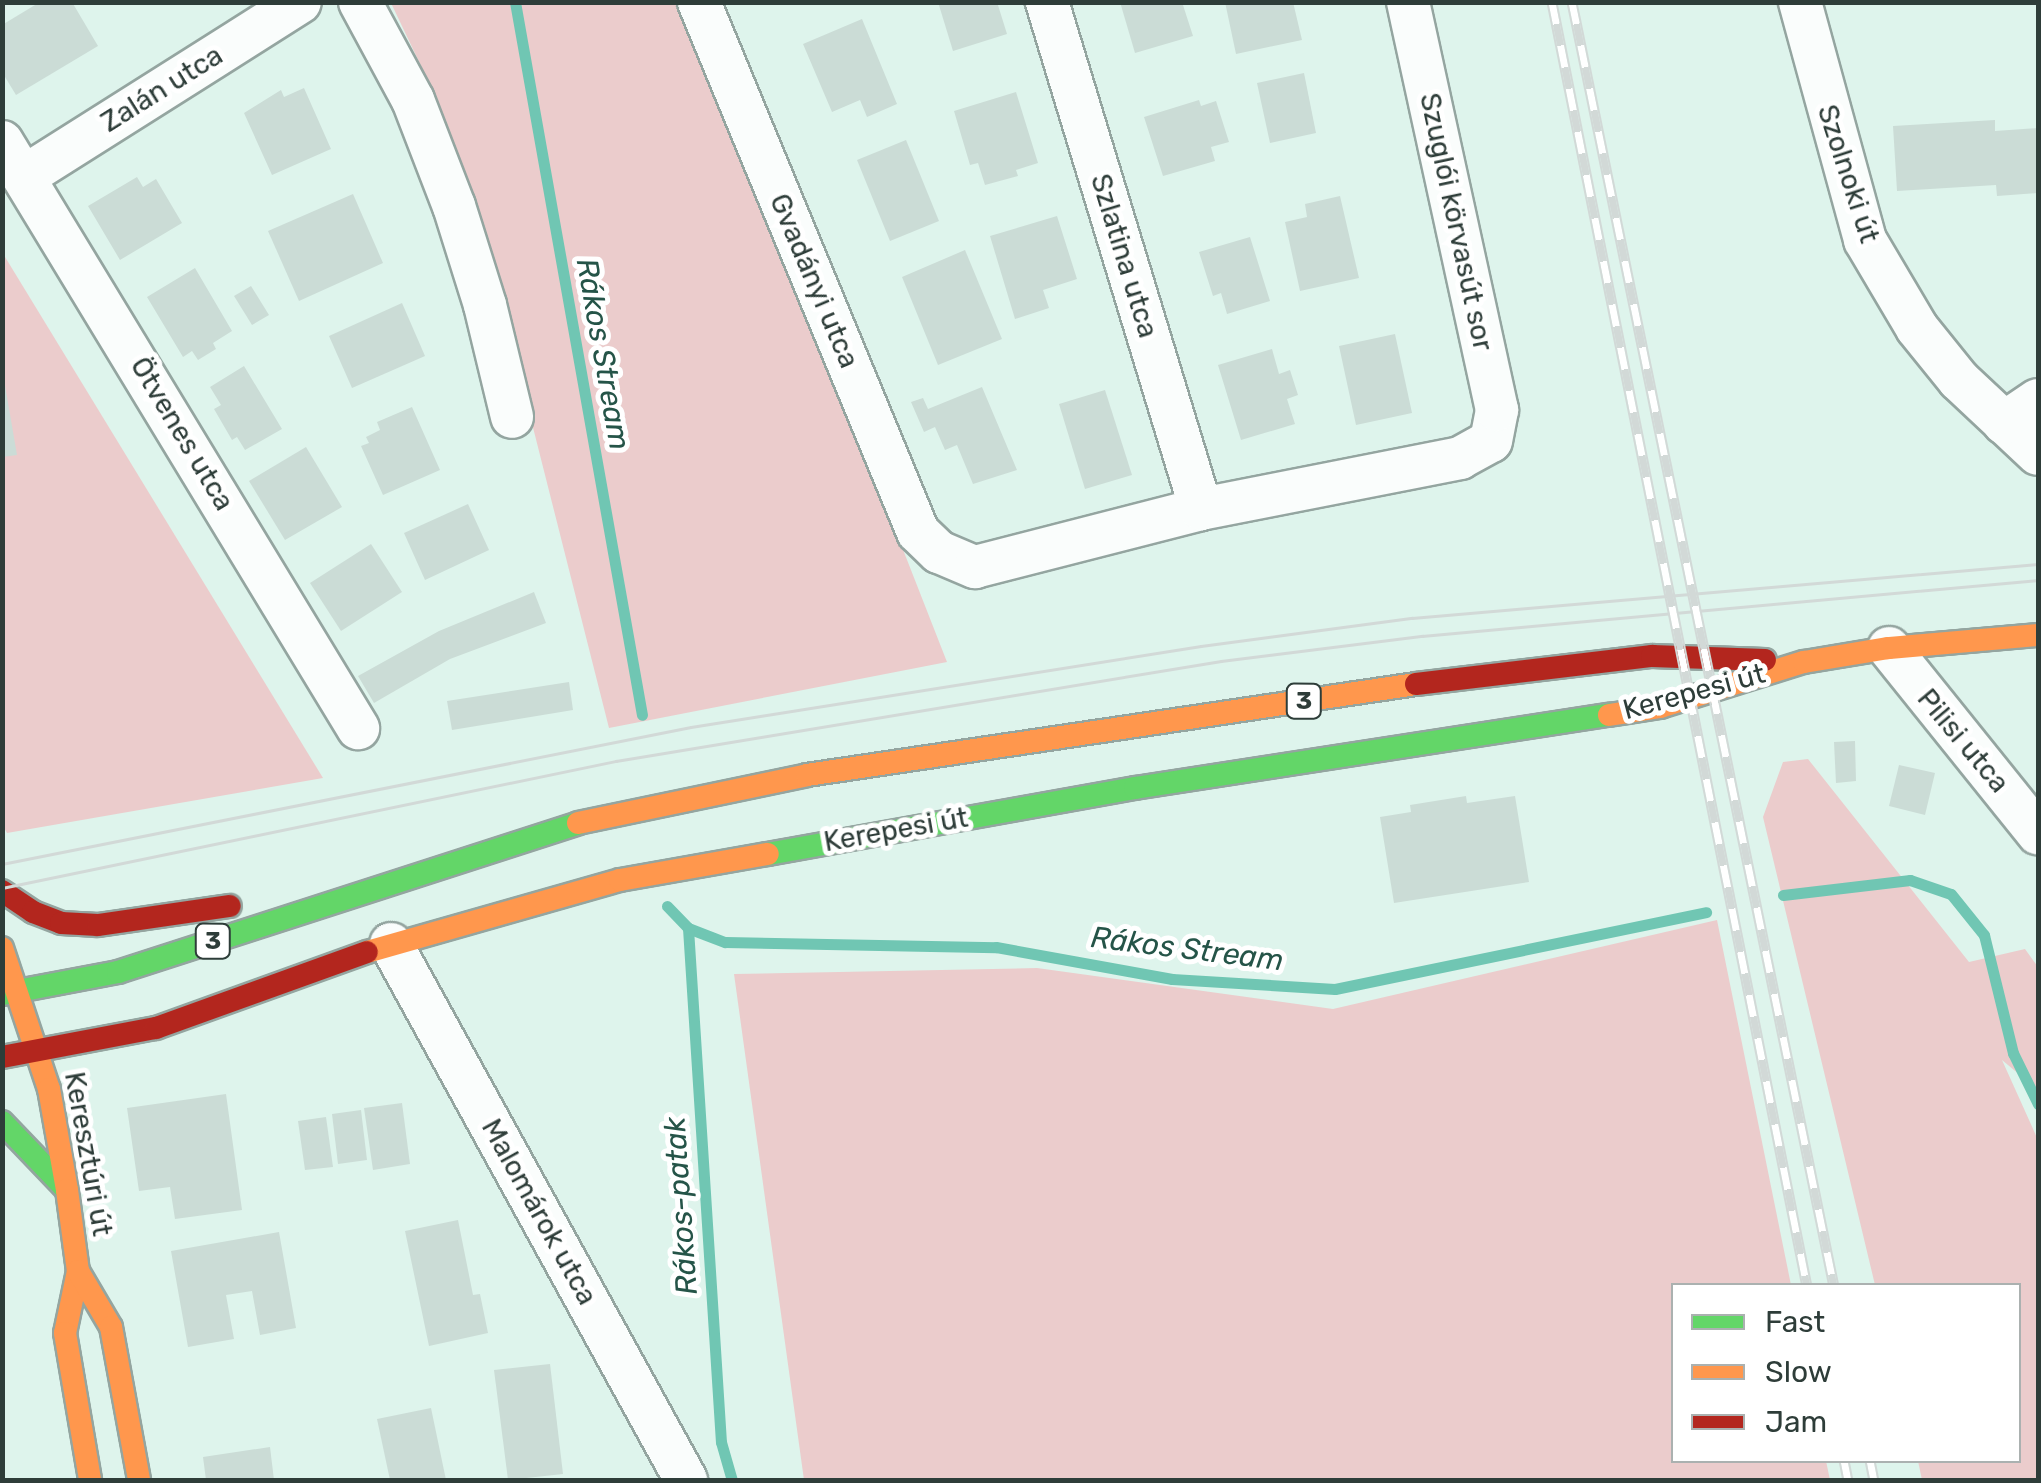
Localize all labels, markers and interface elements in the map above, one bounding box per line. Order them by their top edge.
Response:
street label: Zalán utca [95,38,229,140]
street label: Szuglói körvasút sor [1412,90,1500,354]
street label: Szolnoki út [1810,101,1886,247]
street label: Szlatina utca [1083,170,1165,342]
street label: Gvadányi utca [762,189,866,373]
water label: Rákos Stream [568,255,638,453]
street label: Ötvenes utca [123,351,241,517]
street label: Kerepesi út [1619,657,1769,727]
road number: 3 [1284,681,1324,721]
street label: Pilisi utca [1910,682,2016,800]
street label: Kerepesi út [821,801,971,859]
water label: Rákos Stream [1088,919,1286,979]
road number: 3 [193,921,233,961]
street label: Keresztúri út [57,1069,119,1239]
street label: Malomárok utca [474,1113,604,1311]
water label: Rákos-patak [657,1116,705,1296]
legend [1671,1283,2021,1463]
text: Fast [1765,1304,1825,1340]
text: Slow [1765,1354,1832,1390]
text: Jam [1765,1404,1827,1440]

